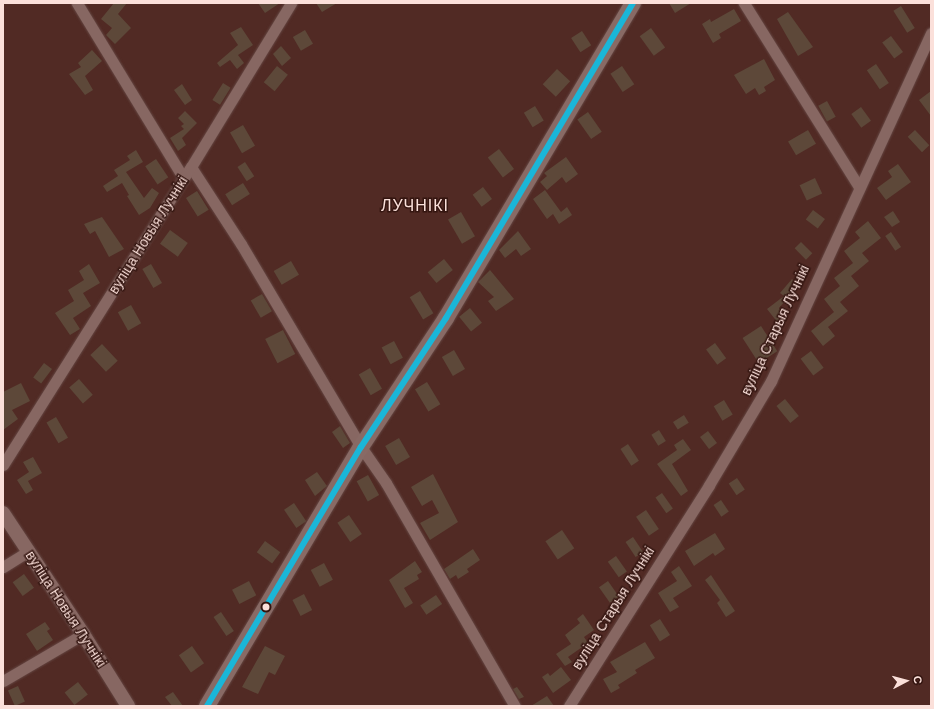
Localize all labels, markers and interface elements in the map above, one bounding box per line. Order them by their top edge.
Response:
street label: вуліца Новыя Лучнікі [105,173,191,297]
district label: ЛУЧНІКІ [381,196,449,216]
street label: вуліца Старыя Лучнікі [737,262,813,398]
street label: вуліца Старыя Лучнікі [568,543,658,673]
street label: вуліца Новыя Лучнікі [22,548,110,670]
unlabelled marker [261,602,271,612]
north arrow [886,661,926,701]
text: С [912,675,924,684]

